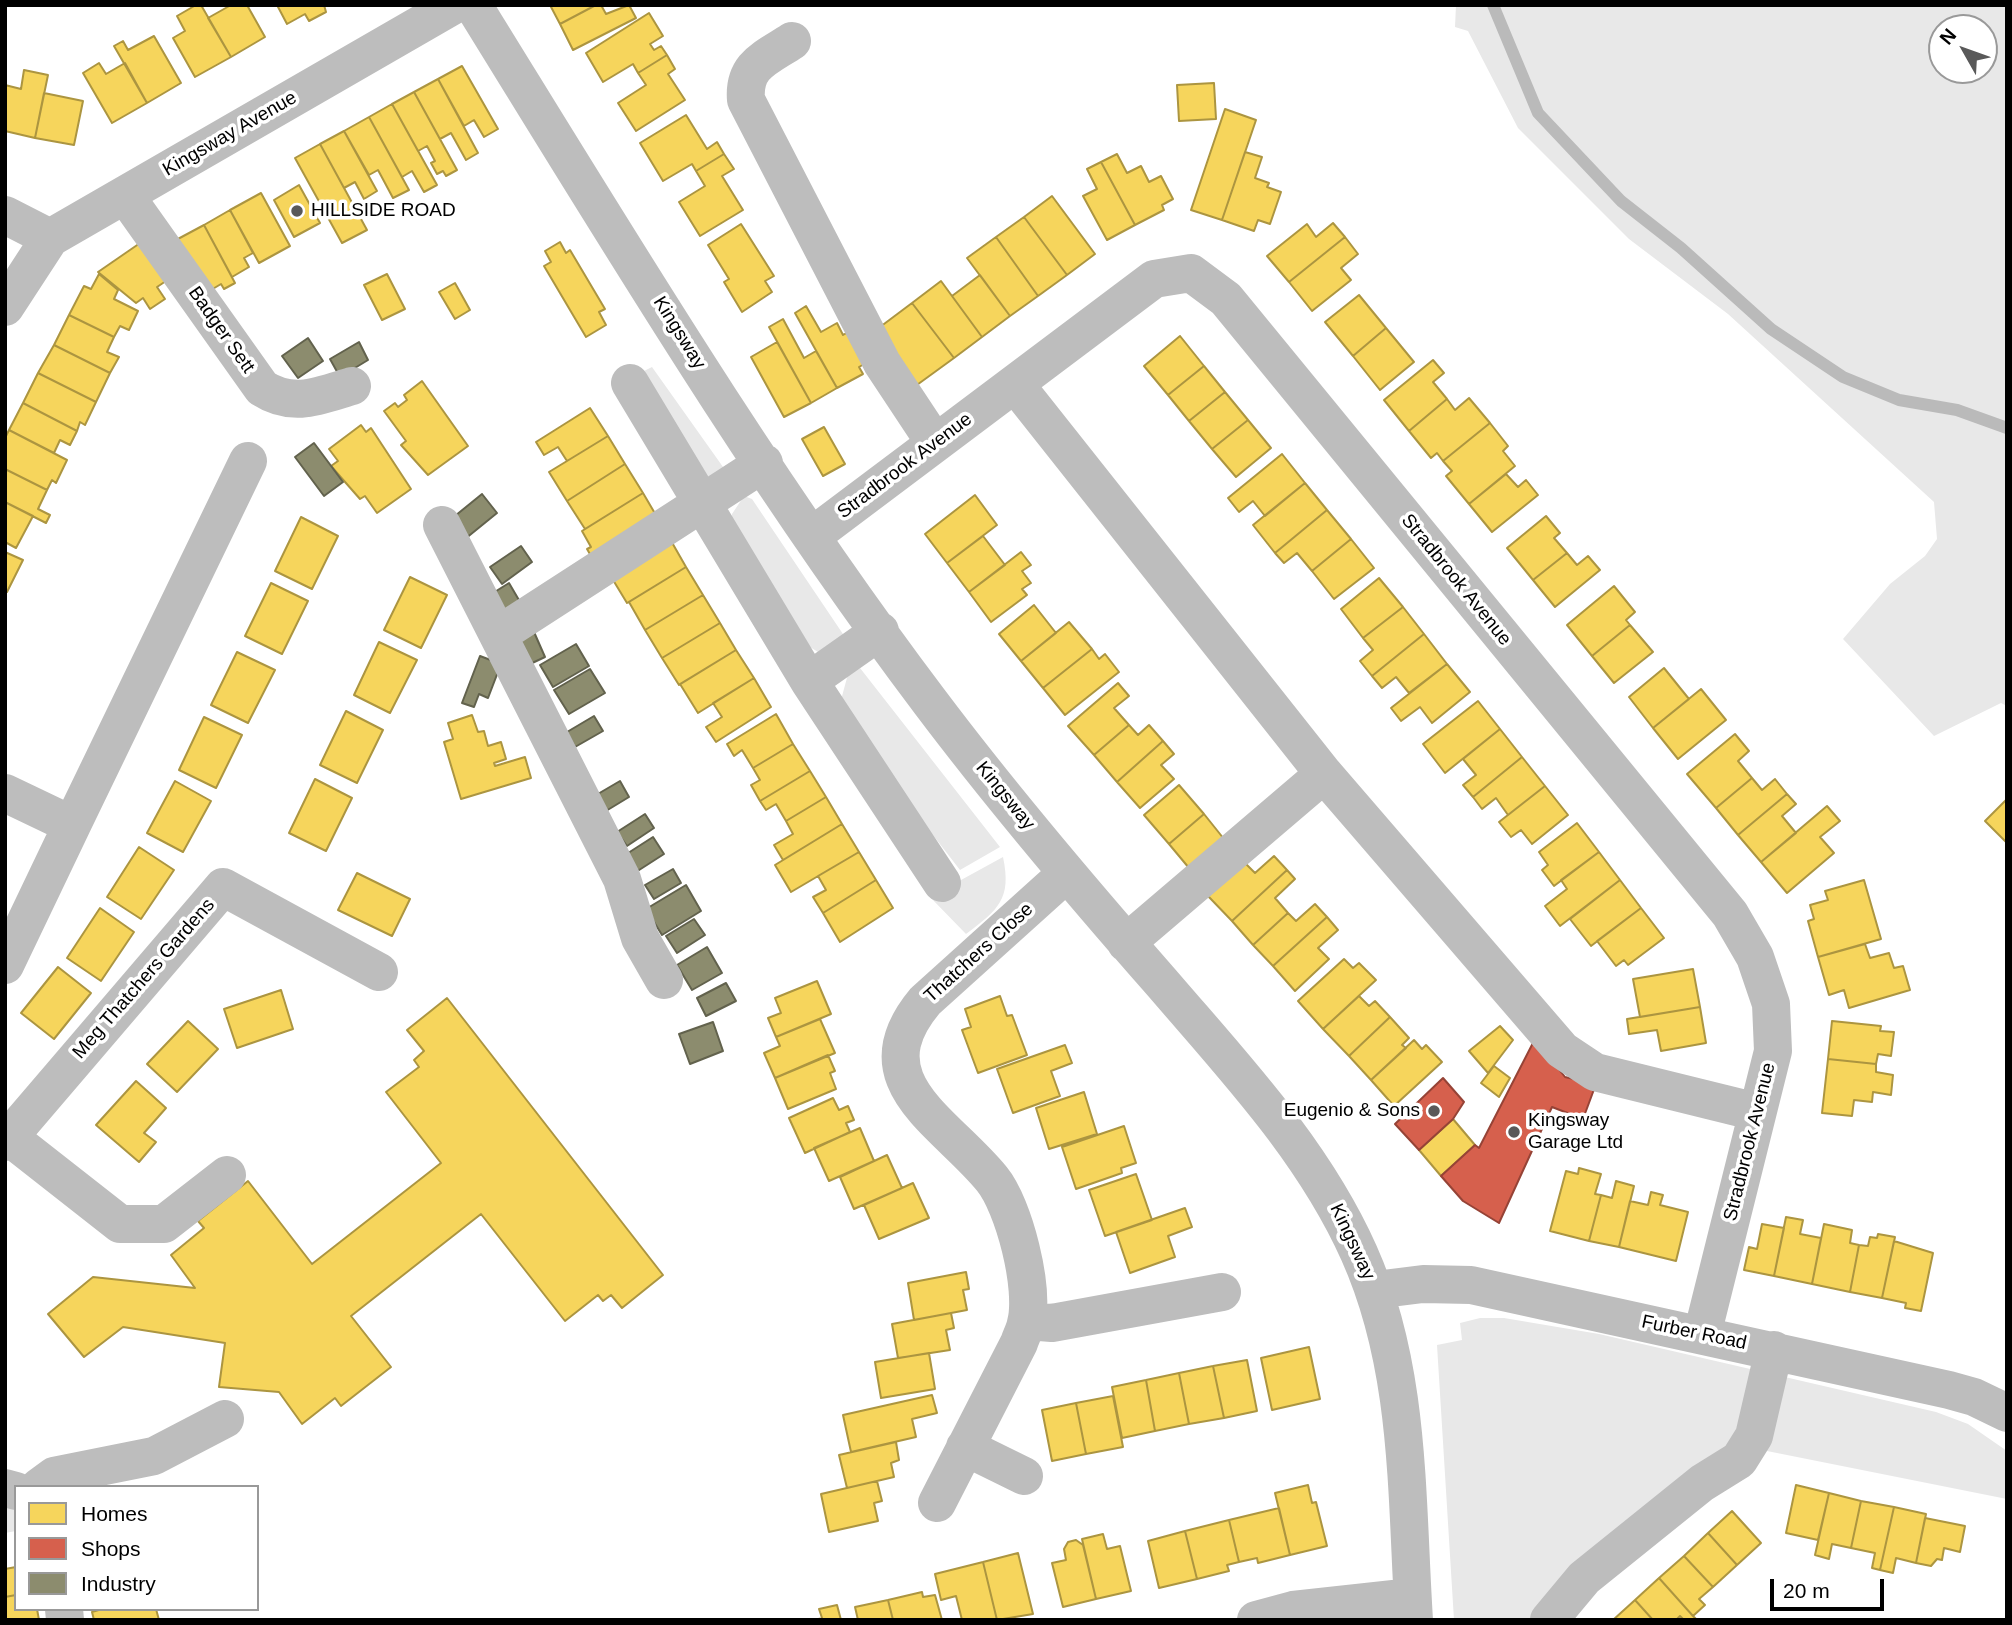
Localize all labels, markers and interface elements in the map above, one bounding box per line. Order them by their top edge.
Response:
north arrow [1928,14,1998,84]
text: N [1936,24,1961,48]
street label: Kingsway Avenue [159,86,301,182]
place label: HILLSIDE ROAD [311,200,456,222]
marker: HILLSIDE ROAD [289,203,305,219]
street label: Badger Sett [183,282,259,378]
street label: Kingsway [648,292,710,374]
street label: Stradbrook Avenue [833,408,977,524]
street label: Stradbrook Avenue [1396,510,1516,650]
street label: Kingsway [971,757,1039,835]
street label: Meg Thatchers Gardens [68,894,220,1064]
street label: Thatchers Close [920,898,1038,1008]
street label: Stradbrook Avenue [1719,1060,1781,1224]
place label: Eugenio & Sons [1284,1100,1420,1122]
marker: Eugenio & Sons [1426,1103,1442,1119]
place label: Kingsway Garage Ltd [1528,1110,1623,1154]
marker: Kingsway Garage Ltd [1506,1124,1522,1140]
street label: Kingsway [1324,1200,1380,1284]
street label: Furber Road [1639,1311,1749,1355]
legend [14,1485,259,1611]
text: Homes [81,1502,148,1525]
text: Shops [81,1537,141,1560]
scale bar [1774,1566,1888,1610]
text: Industry [81,1572,156,1595]
text: 20 m [1783,1579,1830,1602]

